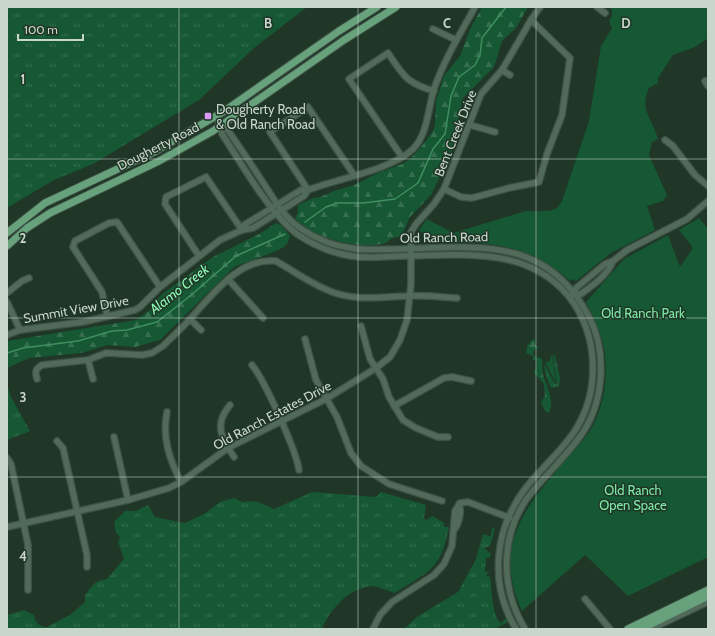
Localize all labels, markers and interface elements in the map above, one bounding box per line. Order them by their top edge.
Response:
text: B [264,15,272,31]
text: C [443,15,451,31]
text: D [621,15,631,31]
scale bar [18,16,83,42]
text: 100 m [24,22,58,37]
text: 1 [21,71,25,87]
street label: Bent Creek Drive [430,87,480,179]
place label: Dougherty Road & Old Ranch Road [216,101,315,132]
marker: Dougherty Road & Old Ranch Road [203,111,213,121]
street label: Dougherty Road [114,119,202,173]
street label: Old Ranch Road [400,228,488,246]
text: 2 [20,230,27,246]
water label: Alamo Creek [145,259,213,319]
street label: Summit View Drive [22,292,130,326]
park label: Old Ranch Park [601,305,685,321]
street label: Old Ranch Estates Drive [210,377,334,453]
text: 3 [19,389,27,405]
park label: Old Ranch Open Space [599,482,667,513]
text: 4 [19,548,27,564]

